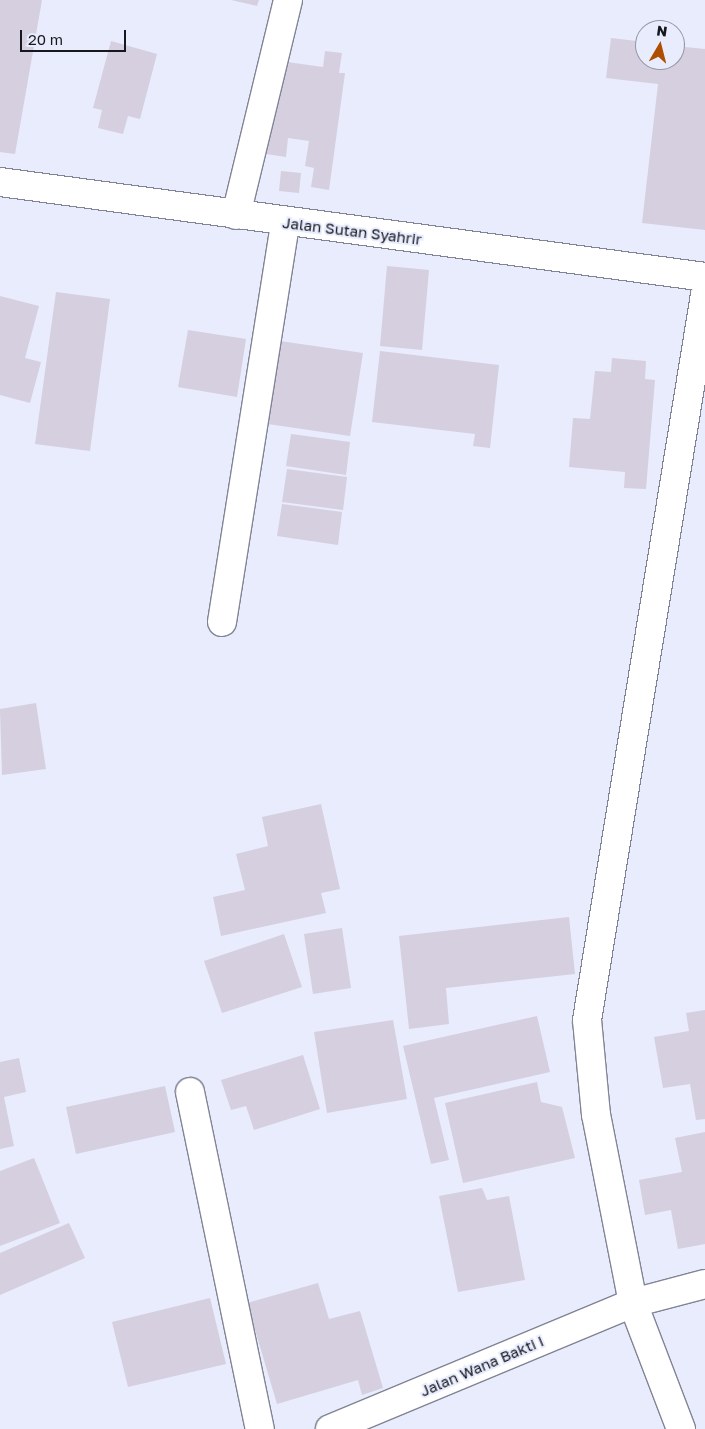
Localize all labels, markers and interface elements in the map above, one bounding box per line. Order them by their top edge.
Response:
scale bar [22,20,129,52]
north arrow [635,20,685,70]
text: N [656,21,668,40]
text: 20 m [28,30,63,48]
street label: Jalan Sutan Syahrir [281,214,423,248]
street label: Jalan Wana Bakti I [417,1332,547,1400]

